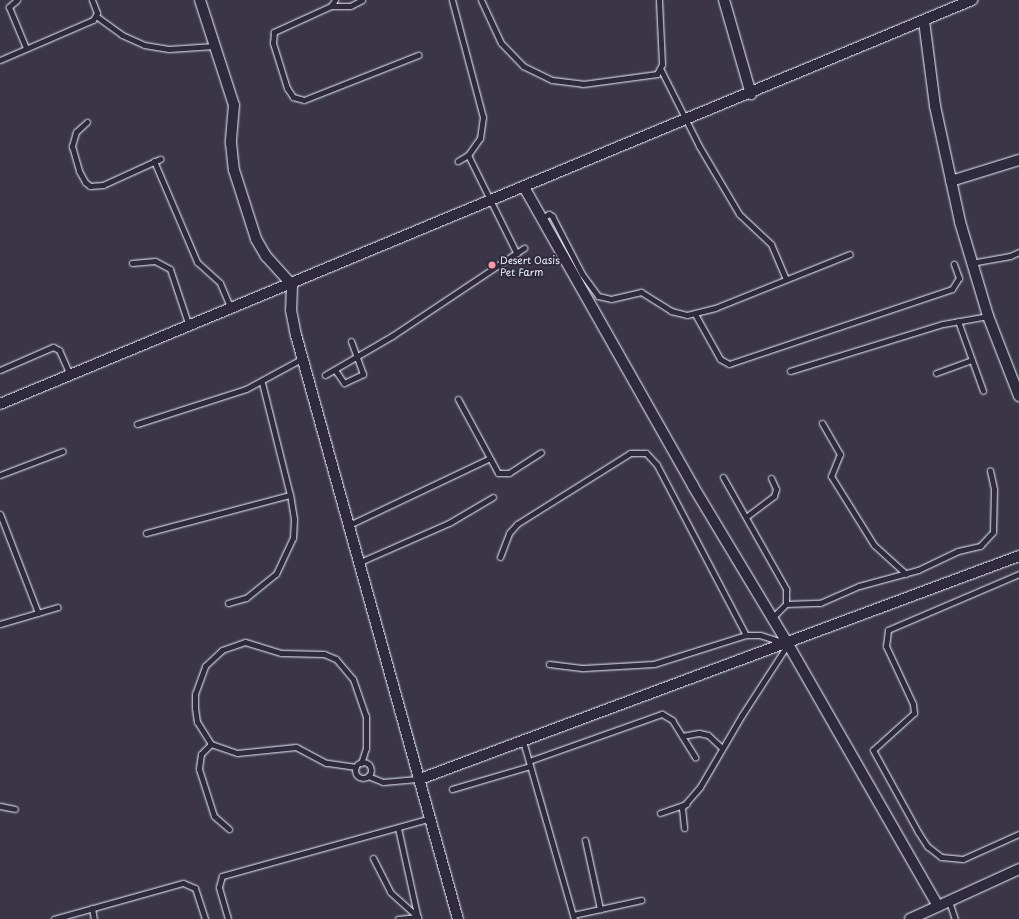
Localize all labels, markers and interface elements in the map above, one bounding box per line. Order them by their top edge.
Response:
place label: Desert Oasis Pet Farm [500,253,560,276]
marker: Desert Oasis Pet Farm [487,260,497,270]

